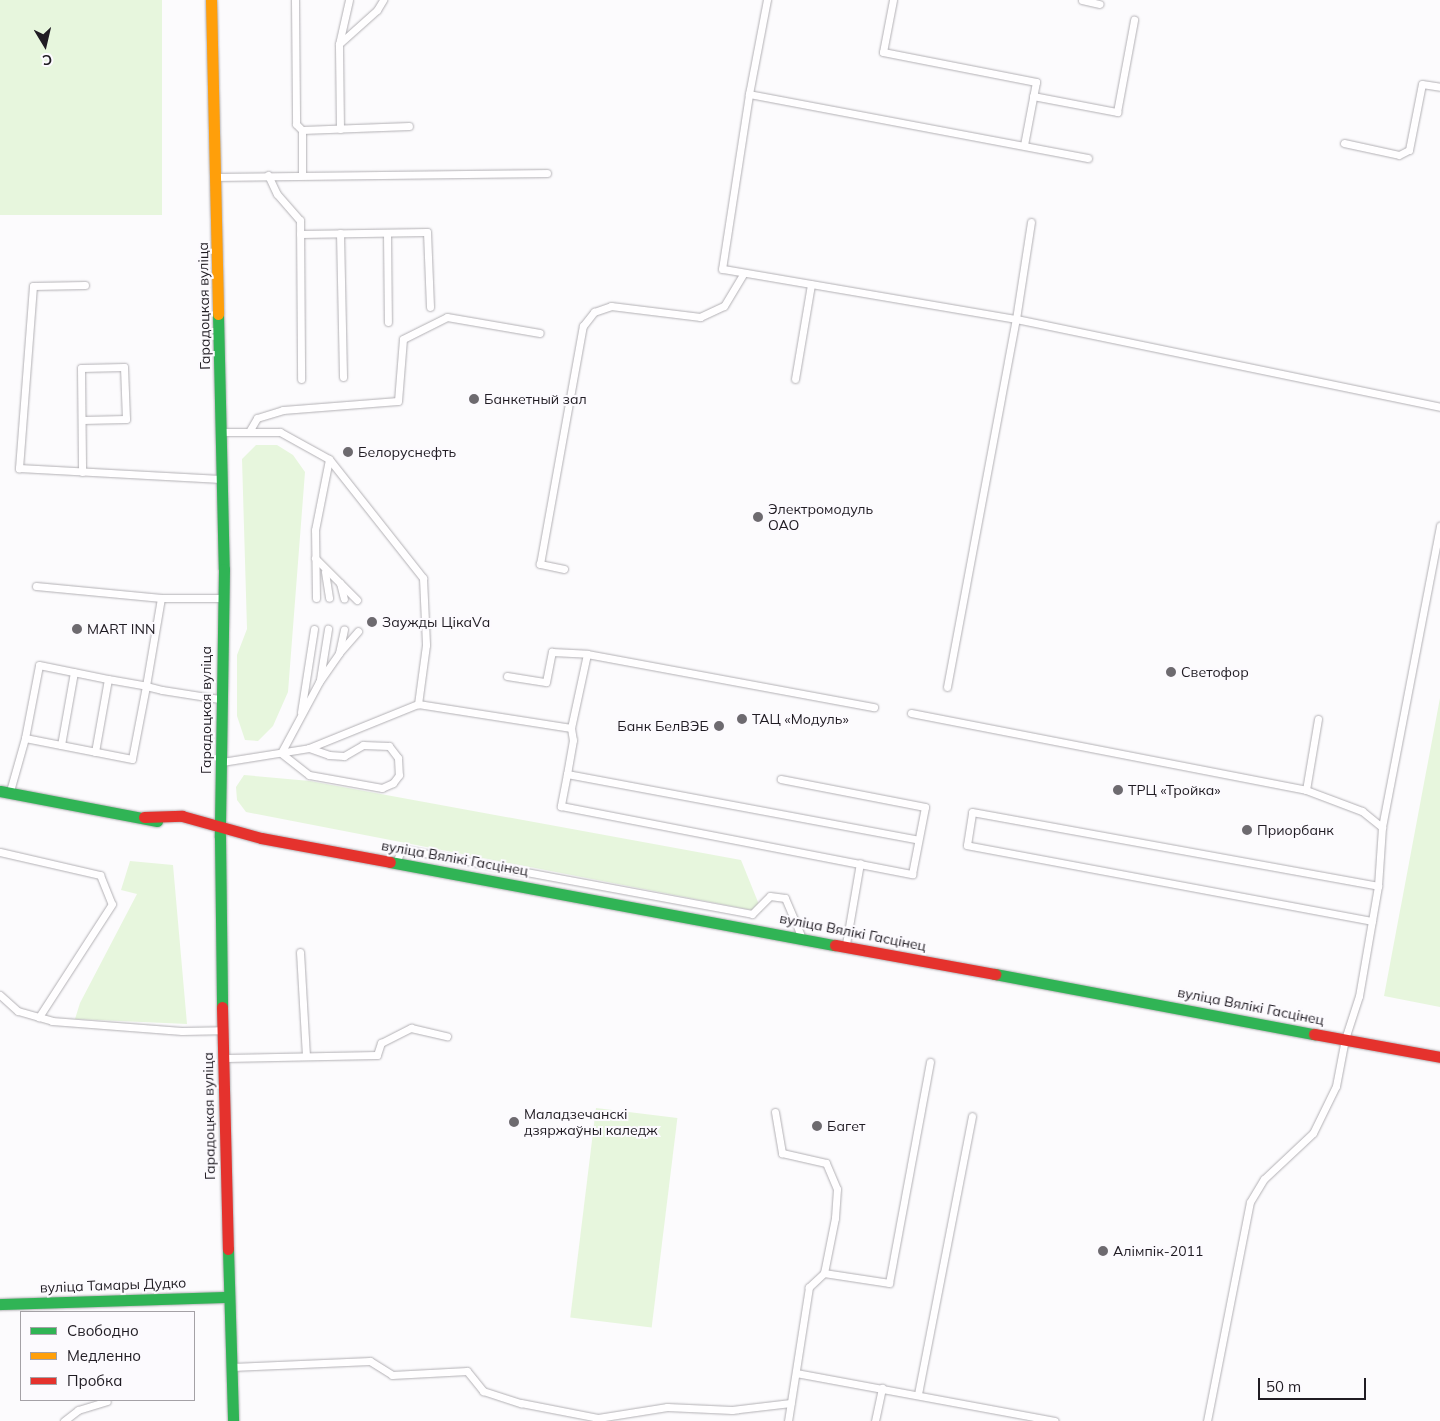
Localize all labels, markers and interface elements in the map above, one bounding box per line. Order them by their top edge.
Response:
north arrow [20,20,70,70]
text: С [41,50,53,69]
street label: Гарадоцкая вуліца [194,242,214,370]
place label: Банкетный зал [484,391,587,407]
marker: Банкетный зал [468,393,480,405]
place label: Белоруснефть [358,444,456,460]
marker: Белоруснефть [342,446,354,458]
place label: Электромодуль ОАО [768,501,873,534]
marker: Электромодуль ОАО [752,511,764,523]
place label: Заужды ЦікаVа [382,614,490,630]
marker: Заужды ЦікаVа [366,616,378,628]
place label: MART INN [87,621,155,637]
marker: MART INN [71,623,83,635]
street label: Гарадоцкая вуліца [198,646,214,774]
place label: Светофор [1181,664,1249,680]
marker: Светофор [1165,666,1177,678]
place label: ТАЦ «Модуль» [752,711,849,727]
marker: ТАЦ «Модуль» [736,713,748,725]
place label: Банк БелВЭБ [617,718,709,734]
marker: Банк БелВЭБ [713,720,725,732]
place label: ТРЦ «Тройка» [1128,782,1221,798]
marker: ТРЦ «Тройка» [1112,784,1124,796]
place label: Приорбанк [1257,822,1334,838]
marker: Приорбанк [1241,824,1253,836]
street label: вуліца Вялікі Гасцінец [380,837,530,879]
street label: вуліца Вялікі Гасцінец [778,910,928,954]
street label: вуліца Вялікі Гасцінец [1176,984,1326,1028]
street label: Гарадоцкая вуліца [199,1052,219,1180]
place label: Маладзечанскі дзяржаўны каледж [524,1106,658,1138]
marker: Маладзечанскі дзяржаўны каледж [508,1116,520,1128]
place label: Багет [827,1118,865,1134]
marker: Багет [811,1120,823,1132]
place label: Алімпік-2011 [1113,1243,1203,1259]
marker: Алімпік-2011 [1097,1245,1109,1257]
street label: вуліца Тамары Дудко [40,1274,186,1296]
legend [20,1311,195,1401]
text: Свободно [67,1321,139,1340]
text: Медленно [67,1346,141,1365]
scale bar [1260,1368,1368,1400]
text: Пробка [67,1371,122,1390]
text: 50 m [1266,1377,1301,1396]

